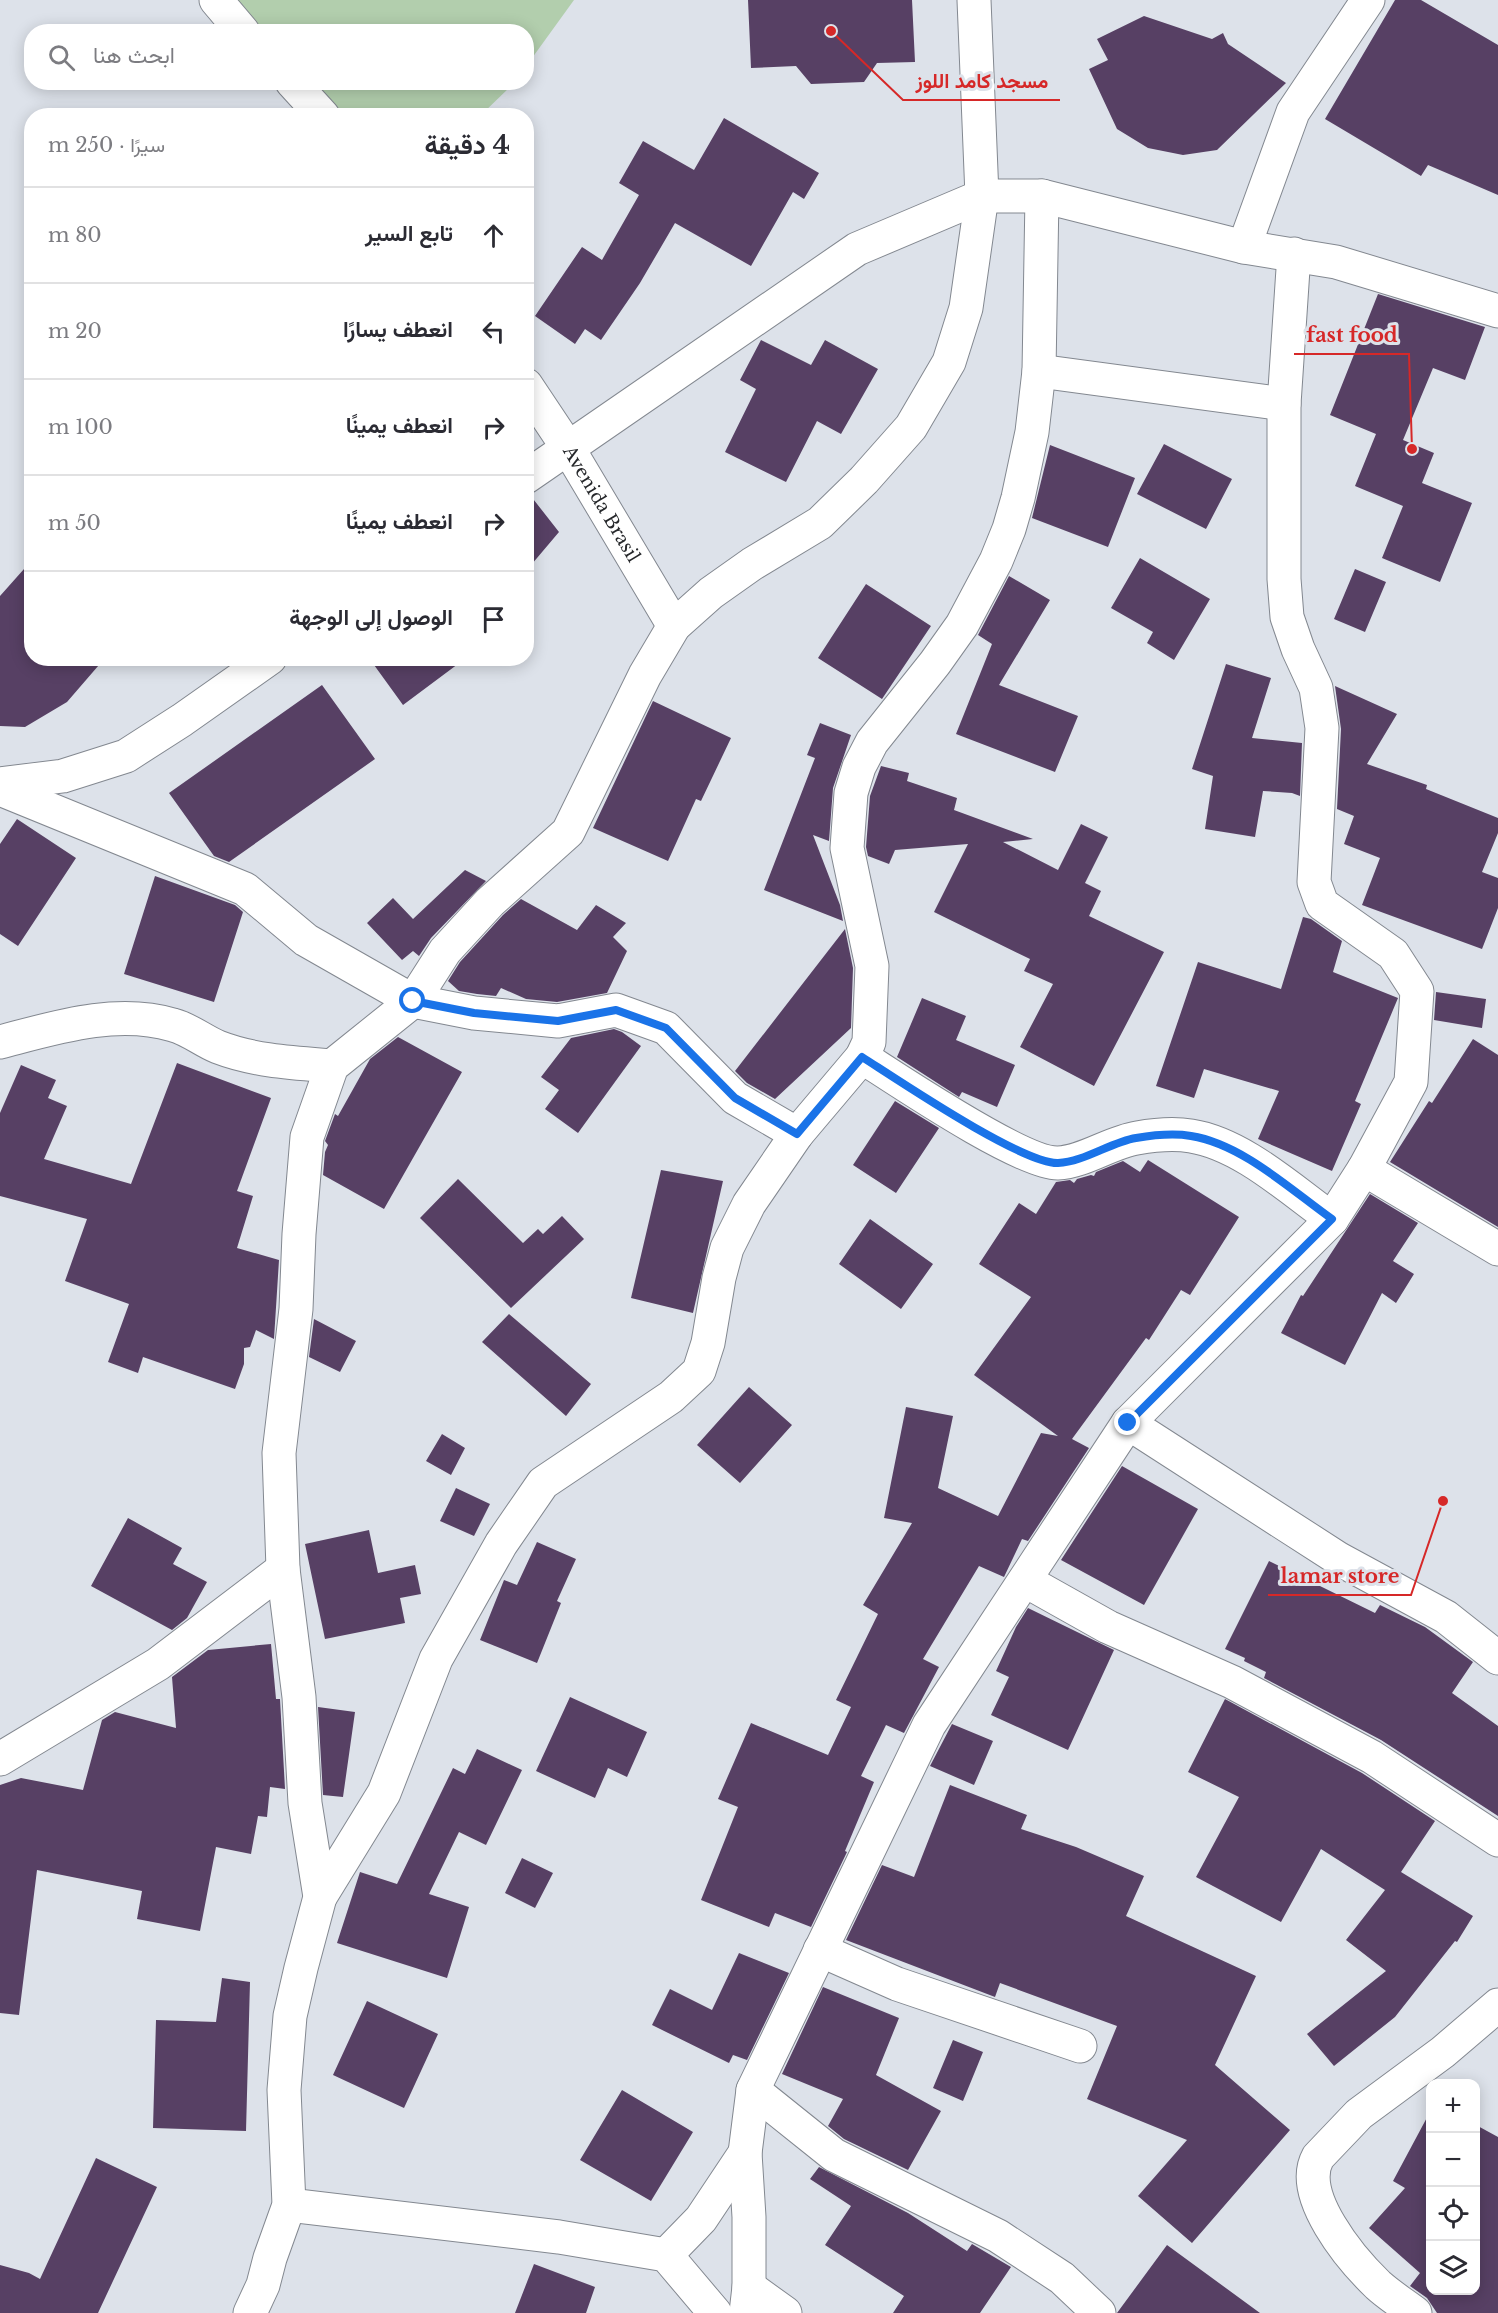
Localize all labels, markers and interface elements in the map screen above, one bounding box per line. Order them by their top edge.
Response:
search box [24,24,534,90]
icon: search [45,41,78,74]
text: ابحث هنا [93,42,175,69]
callout: مسجد كامد اللوز [903,62,1060,100]
text: مسجد كامد اللوز [915,69,1049,94]
text: 4 دقيقة [425,129,510,161]
text: سيرًا · 250 m [48,133,165,157]
icon: ahead [477,219,510,252]
text: تابع السير [365,220,453,247]
text: 80 m [48,223,102,247]
icon: left [477,315,510,348]
text: انعطف يسارًا [343,316,453,343]
callout: fast food [1294,316,1409,354]
text: 20 m [48,319,102,343]
text: fast food [1306,323,1398,347]
icon: right [477,411,510,444]
text: انعطف يمينًا [346,412,453,439]
text: 100 m [48,415,113,439]
street label: Avenida Brasil [558,441,645,567]
icon: right [477,507,510,540]
text: انعطف يمينًا [346,508,453,535]
text: 50 m [48,511,101,535]
icon: arrive [477,603,510,636]
text: الوصول إلى الوجهة [289,604,453,631]
route start [399,987,425,1013]
route end [1114,1409,1140,1435]
callout: lamar store [1268,1557,1411,1595]
text: lamar store [1281,1564,1399,1588]
map controls [1426,2079,1480,2295]
button: + [1426,2079,1480,2133]
button: − [1426,2133,1480,2187]
button: locate [1426,2187,1480,2241]
button: layers [1426,2241,1480,2295]

